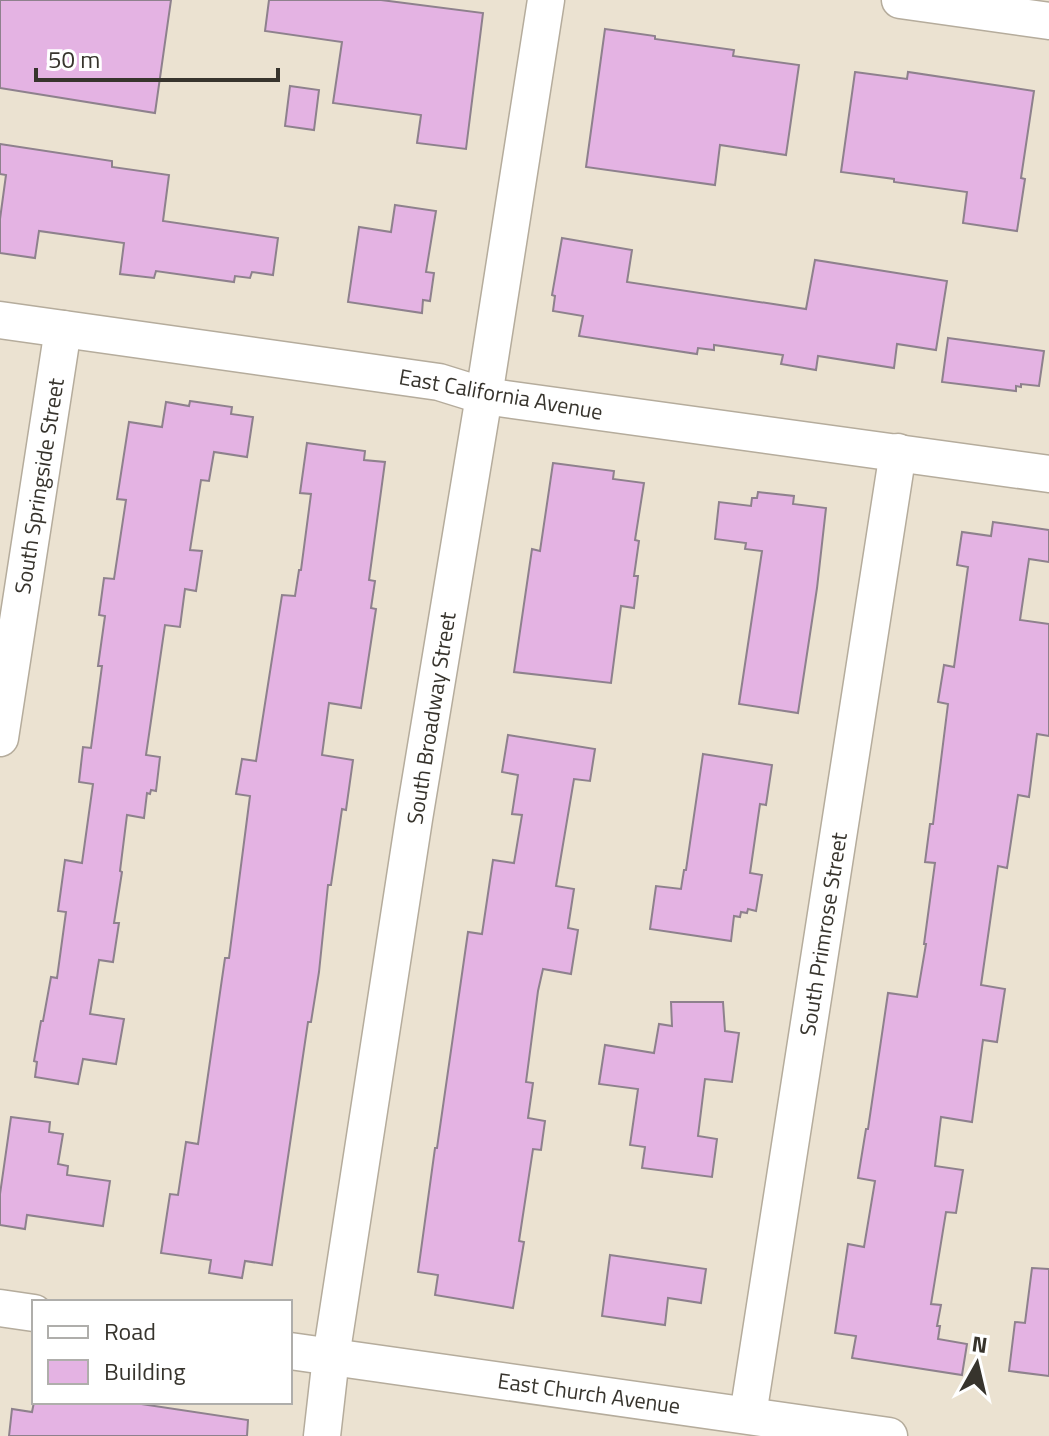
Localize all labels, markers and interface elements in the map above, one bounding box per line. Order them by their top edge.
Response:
scale bar [36,32,278,82]
text: 50 m [48,41,100,77]
street label: East California Avenue [396,359,606,429]
street label: South Springside Street [5,375,73,596]
street label: South Broadway Street [397,609,465,827]
street label: South Primrose Street [790,830,856,1038]
legend [32,1300,292,1404]
text: Road [104,1313,156,1349]
north arrow [937,1324,1017,1404]
text: N [970,1326,990,1362]
text: Building [104,1353,186,1389]
street label: East Church Avenue [496,1363,682,1423]

